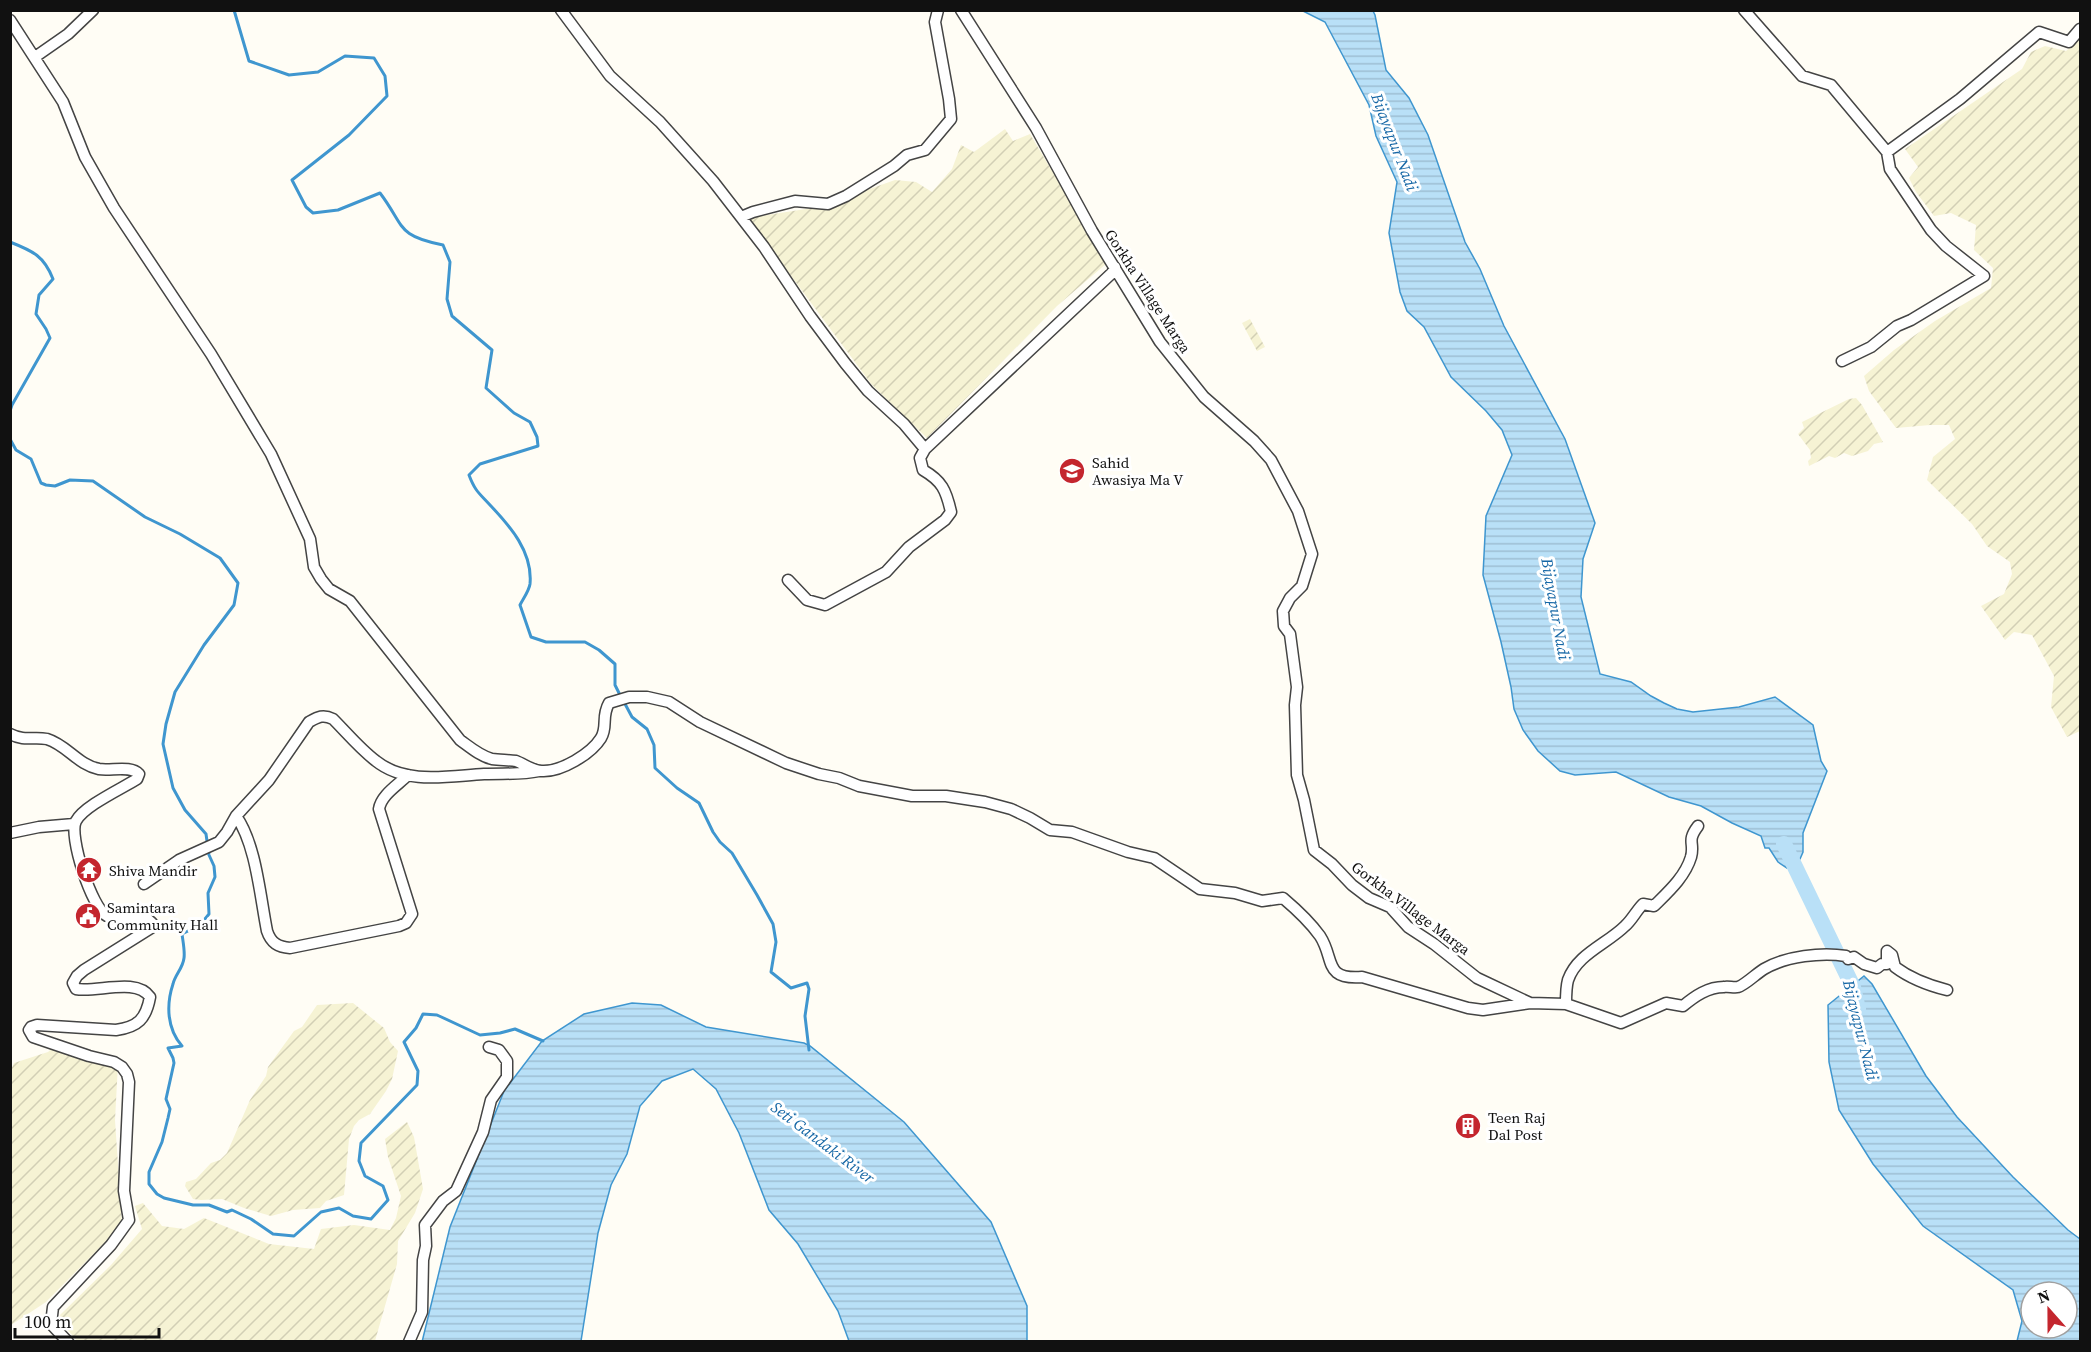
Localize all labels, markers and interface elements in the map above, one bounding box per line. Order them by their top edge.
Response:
water label: Bijayapur Nadi [1366,89,1424,194]
street label: Gorkha Village Marga [1100,225,1196,357]
place label: Sahid Awasiya Ma V [1092,452,1183,490]
school or university icon: Sahid Awasiya Ma V [1057,456,1087,486]
water label: Bijayapur Nadi [1536,555,1576,662]
temple icon: Shiva Mandir [74,855,104,885]
street label: Gorkha Village Marga [1347,856,1475,960]
place label: Shiva Mandir [109,860,198,881]
place label: Samintara Community Hall [107,897,219,935]
public building icon: Samintara Community Hall [73,901,103,931]
water label: Bijayapur Nadi [1838,976,1884,1083]
water label: Seti Gandaki River [767,1096,880,1189]
place label: Teen Raj Dal Post [1488,1107,1545,1145]
building icon: Teen Raj Dal Post [1453,1111,1483,1141]
north arrow [2019,1280,2079,1340]
text: N [2034,1284,2053,1308]
scale bar [15,1301,159,1339]
text: 100 m [24,1309,71,1334]

